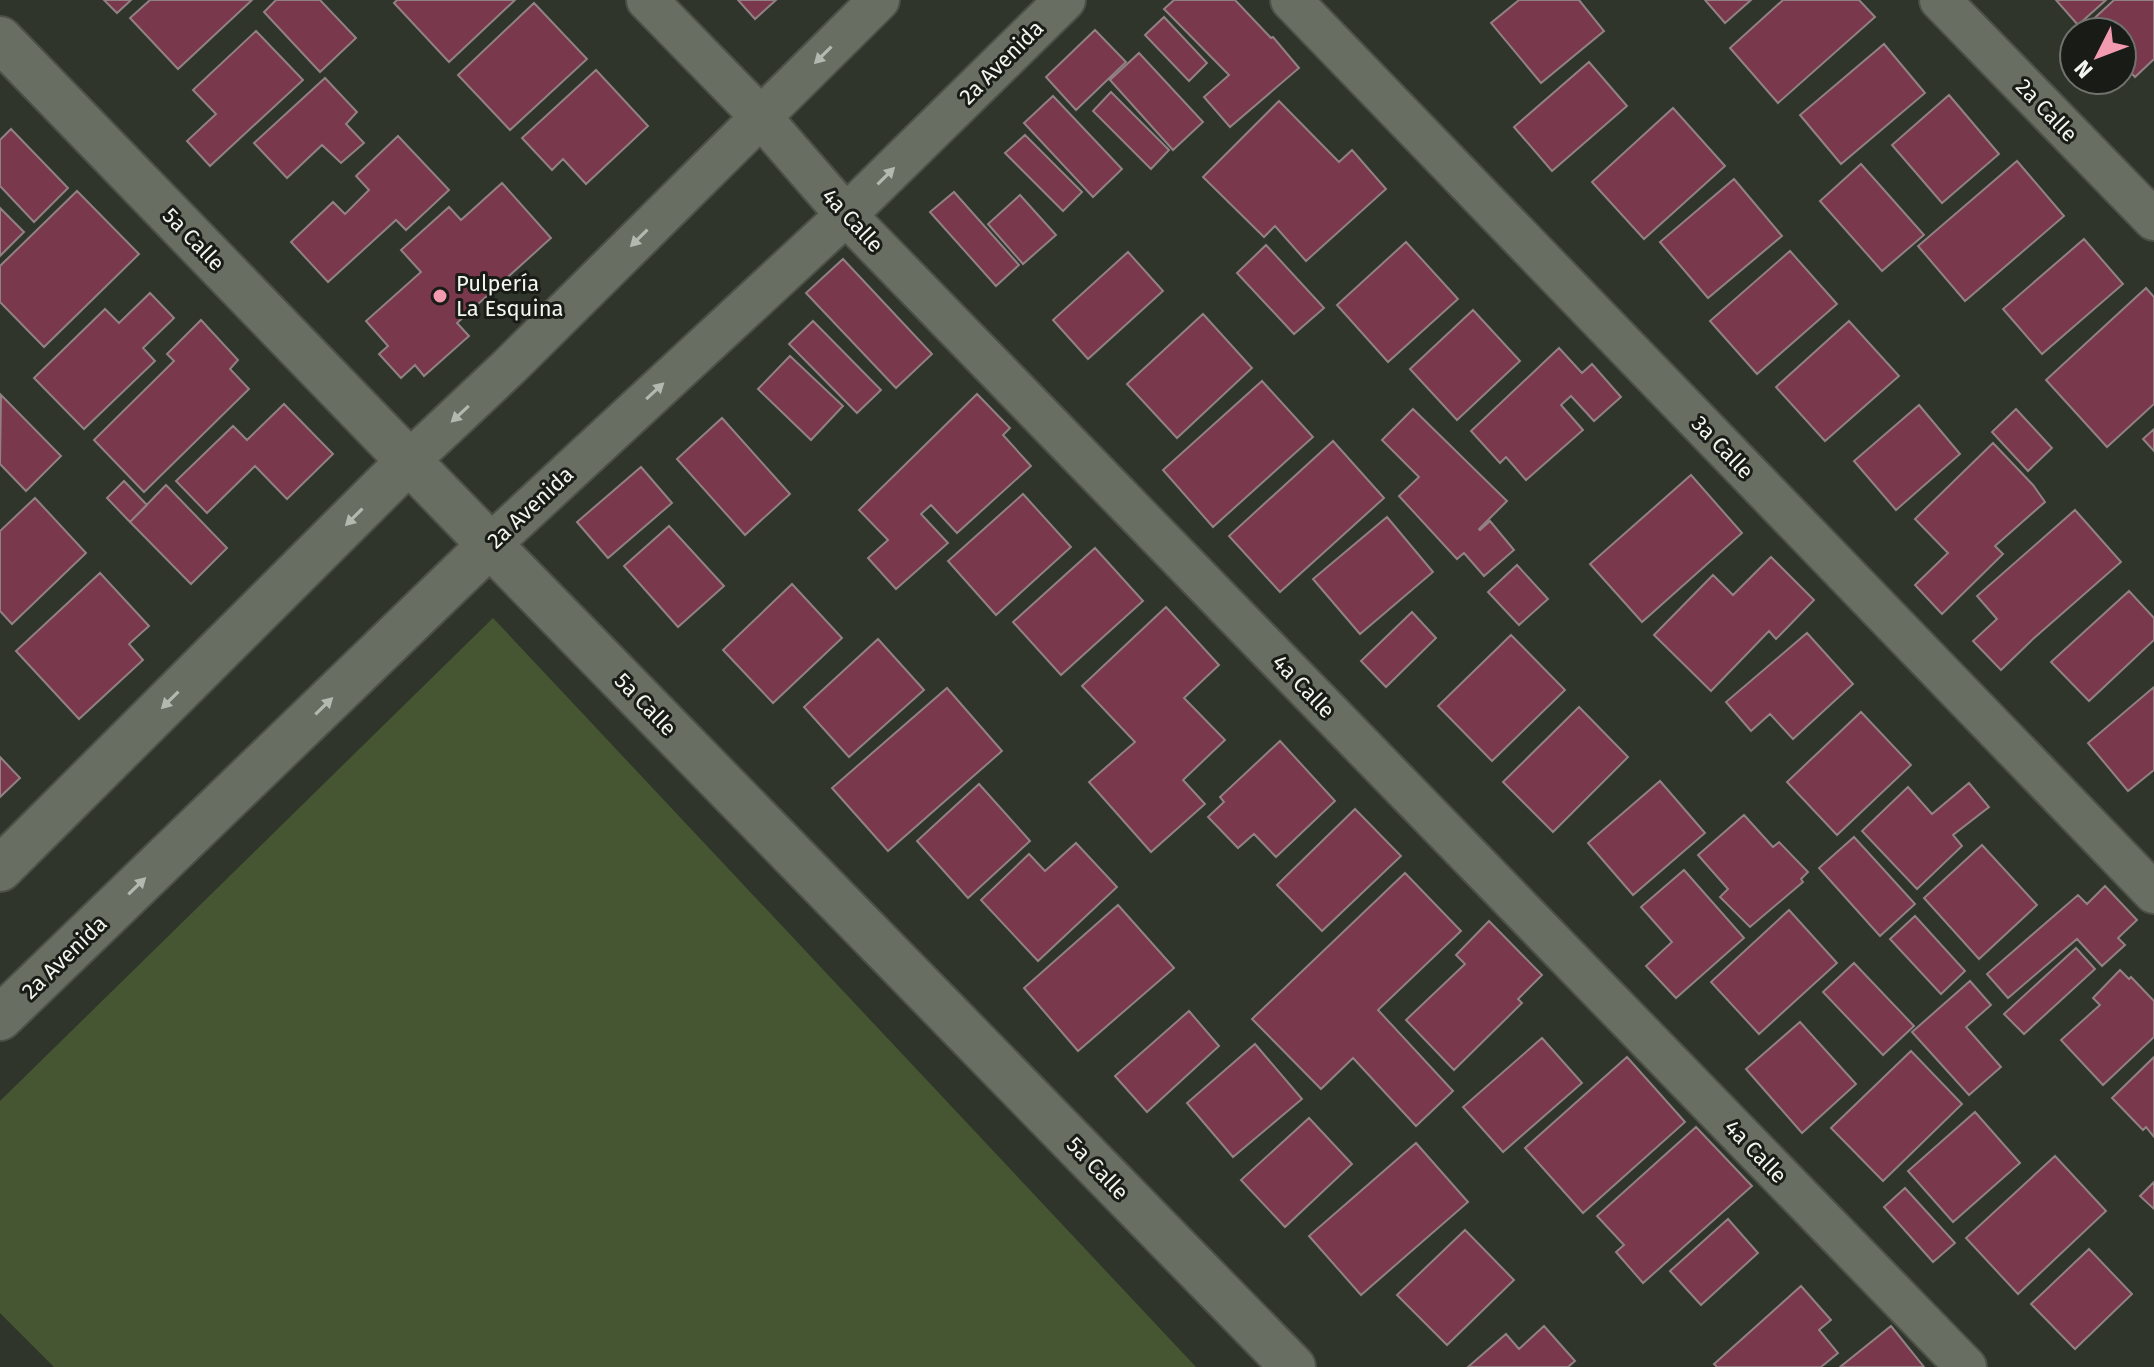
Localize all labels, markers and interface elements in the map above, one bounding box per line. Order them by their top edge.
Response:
street label: 2a Avenida [954,15,1049,110]
north arrow [2058,16,2138,96]
one-way arrow [815,45,833,64]
text: N [2069,55,2098,84]
street label: 2a Calle [2010,73,2083,147]
one-way arrow [876,167,895,186]
street label: 4a Calle [816,183,889,258]
street label: 5a Calle [157,202,230,277]
one-way arrow [630,228,649,247]
place label: Pulpería La Esquina [456,270,564,322]
marker: Pulpería La Esquina [431,287,449,305]
one-way arrow [646,383,665,401]
one-way arrow [451,404,470,422]
street label: 3a Calle [1686,410,1759,485]
street label: 2a Avenida [482,461,579,554]
one-way arrow [345,507,364,525]
street label: 4a Calle [1267,649,1340,724]
street label: 5a Calle [609,667,682,742]
one-way arrow [161,690,180,709]
one-way arrow [314,697,333,715]
one-way arrow [127,878,146,896]
street label: 2a Avenida [16,910,113,1005]
street label: 4a Calle [1719,1114,1792,1189]
street label: 5a Calle [1061,1131,1134,1206]

